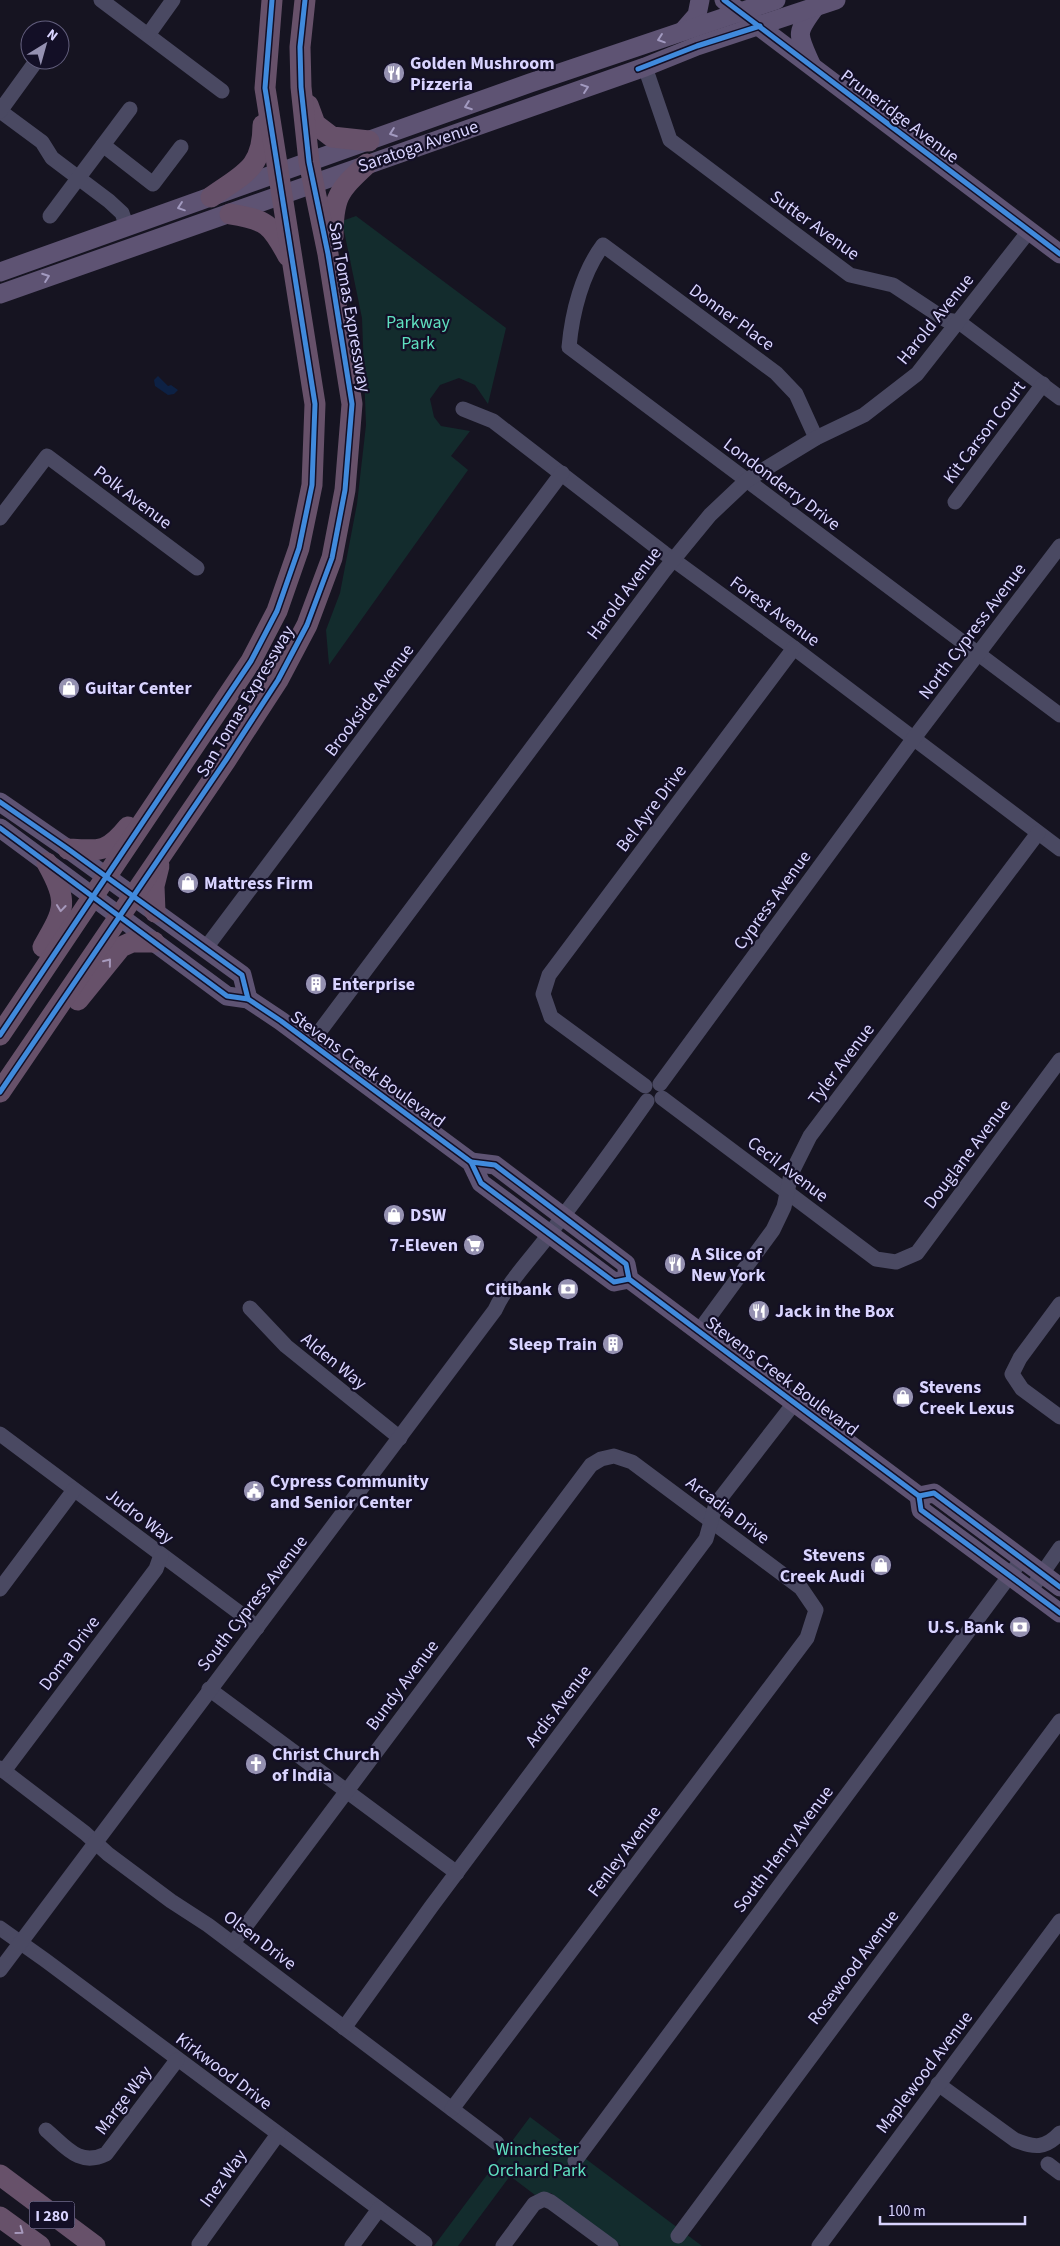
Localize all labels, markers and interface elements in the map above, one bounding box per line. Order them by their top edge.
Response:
north arrow [20,20,70,70]
text: N [42,25,62,46]
one-way arrow [658,33,666,43]
place label: Golden Mushroom Pizzeria [410,51,555,97]
restaurant icon: Golden Mushroom Pizzeria [382,61,406,85]
street label: Pruneridge Avenue [835,64,964,169]
one-way arrow [581,83,589,93]
one-way arrow [464,100,473,110]
street label: Saratoga Avenue [355,114,482,179]
one-way arrow [389,127,398,137]
street label: Sutter Avenue [765,184,865,266]
one-way arrow [177,202,186,212]
street label: San Tomas Expressway [322,220,377,395]
street label: Harold Avenue [891,269,980,370]
one-way arrow [41,273,50,283]
street label: Donner Place [684,278,780,357]
park label: Parkway Park [386,310,451,356]
street label: Kit Carson Court [937,376,1031,489]
street label: Londonderry Drive [718,432,845,537]
street label: Polk Avenue [88,460,177,535]
street label: Harold Avenue [581,542,668,645]
street label: North Cypress Avenue [913,558,1032,705]
street label: Forest Avenue [725,570,825,653]
street label: San Tomas Expressway [190,620,301,782]
street label: Brookside Avenue [319,639,420,762]
shop icon: Guitar Center [57,676,81,700]
place label: Guitar Center [85,676,192,701]
street label: Bel Ayre Drive [610,759,693,857]
street label: Cypress Avenue [728,845,817,955]
shop icon: Mattress Firm [176,871,200,895]
place label: Mattress Firm [204,871,313,896]
one-way arrow [56,905,67,913]
one-way arrow [103,959,112,968]
building icon: Enterprise [304,972,328,996]
place label: Enterprise [332,972,415,997]
street label: Stevens Creek Boulevard [285,1005,450,1134]
street label: Tyler Avenue [802,1018,880,1110]
street label: Douglane Avenue [918,1094,1017,1214]
street label: Cecil Avenue [742,1131,833,1208]
shop icon: DSW [382,1203,406,1227]
place label: DSW [410,1203,446,1228]
place label: 7-Eleven [389,1233,458,1258]
supermarket icon: 7-Eleven [462,1233,486,1257]
place label: A Slice of New York [690,1242,765,1288]
restaurant icon: A Slice of New York [663,1252,687,1276]
place label: Citibank [485,1277,552,1302]
bank icon: Citibank [556,1277,580,1301]
restaurant icon: Jack in the Box [747,1299,771,1323]
place label: Jack in the Box [775,1299,894,1324]
street label: Stevens Creek Boulevard [700,1310,863,1442]
street label: Alden Way [295,1327,372,1396]
place label: Sleep Train [509,1332,597,1357]
building icon: Sleep Train [601,1332,625,1356]
place label: Stevens Creek Lexus [919,1375,1014,1421]
shop icon: Stevens Creek Lexus [891,1385,915,1409]
place label: Cypress Community and Senior Center [270,1469,429,1515]
street label: Arcadia Drive [681,1471,775,1550]
public building icon: Cypress Community and Senior Center [242,1479,266,1503]
street label: Judro Way [101,1483,179,1551]
street label: South Cypress Avenue [191,1530,313,1676]
place label: Stevens Creek Audi [780,1543,865,1589]
shop icon: Stevens Creek Audi [869,1553,893,1577]
street label: Doma Drive [33,1611,106,1696]
place label: U.S. Bank [928,1615,1004,1640]
bank icon: U.S. Bank [1008,1615,1032,1639]
street label: Bundy Avenue [360,1635,445,1736]
street label: Ardis Avenue [519,1660,598,1753]
place label: Christ Church of India [272,1742,380,1788]
church icon: Christ Church of India [244,1752,268,1776]
street label: South Henry Avenue [727,1780,840,1918]
street label: Fenley Avenue [582,1800,667,1902]
street label: Olsen Drive [218,1905,301,1976]
street label: Rosewood Avenue [802,1905,905,2030]
street label: Maplewood Avenue [870,2006,979,2139]
street label: Kirkwood Drive [170,2027,277,2116]
street label: Marge Way [89,2060,158,2140]
park label: Winchester Orchard Park [488,2137,586,2183]
street label: Inez Way [194,2144,253,2212]
scale bar [880,2194,1025,2226]
text: 100 m [888,2201,926,2222]
road number: I 280 [30,2202,74,2228]
one-way arrow [14,2225,24,2234]

